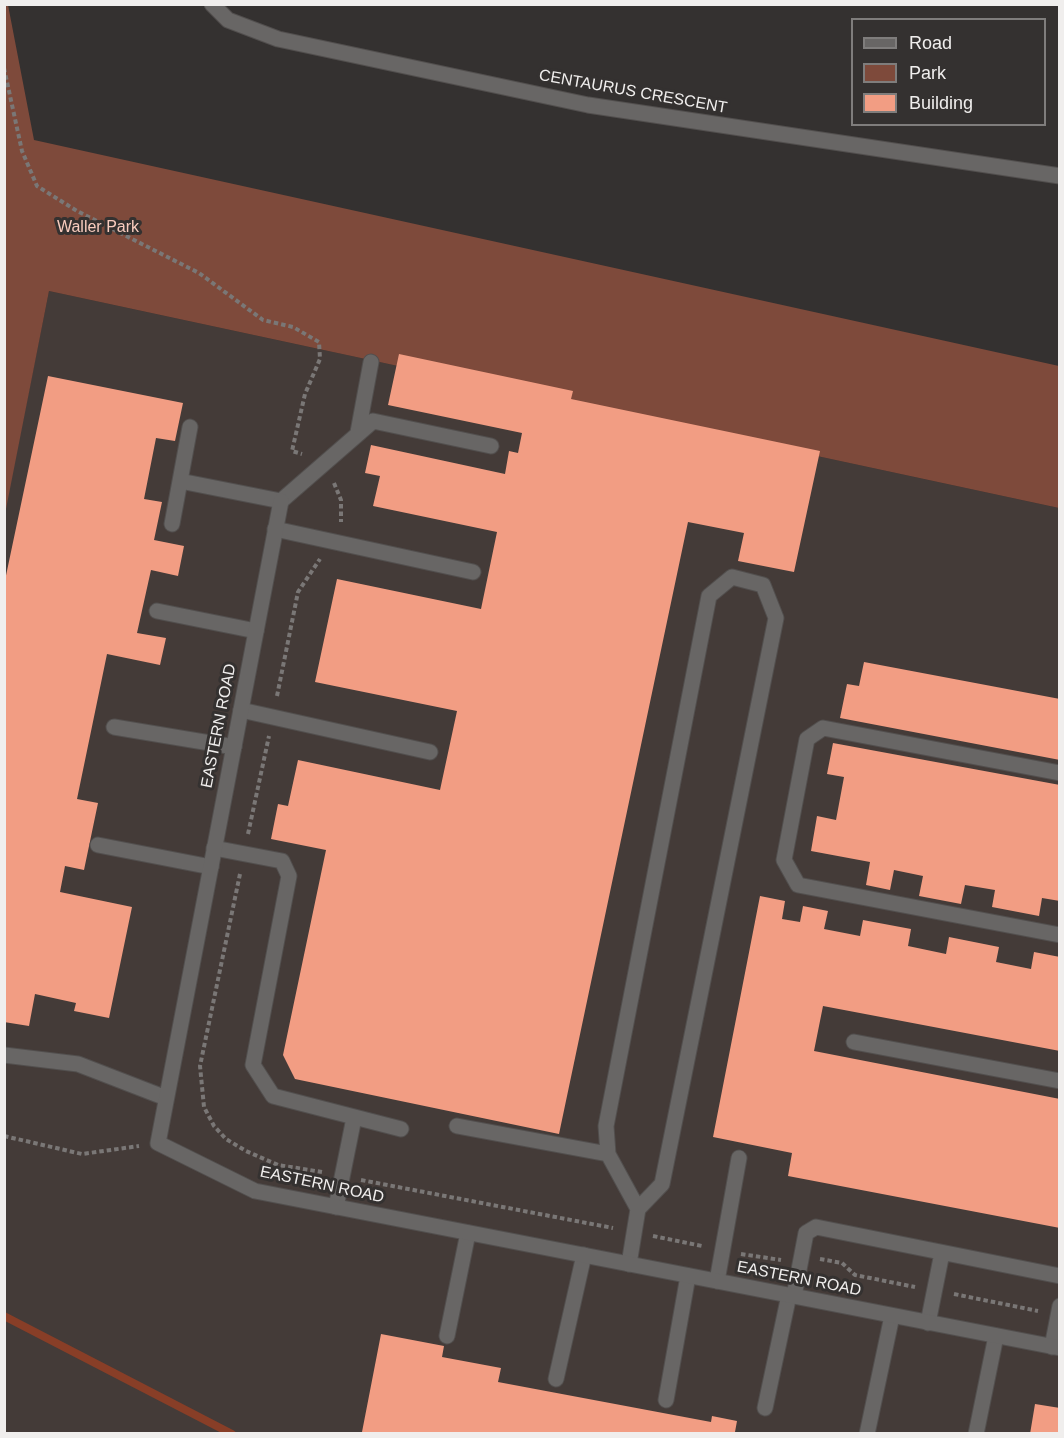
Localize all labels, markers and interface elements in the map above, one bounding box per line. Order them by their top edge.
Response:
legend [851,18,1046,126]
text: Road [909,33,952,53]
text: Park [909,63,946,83]
street label: CENTAURUS CRESCENT [537,66,729,118]
text: Building [909,93,973,113]
park label: Waller Park [57,218,139,238]
street label: EASTERN ROAD [198,662,240,790]
street label: EASTERN ROAD [258,1162,386,1208]
street label: EASTERN ROAD [735,1258,863,1300]

